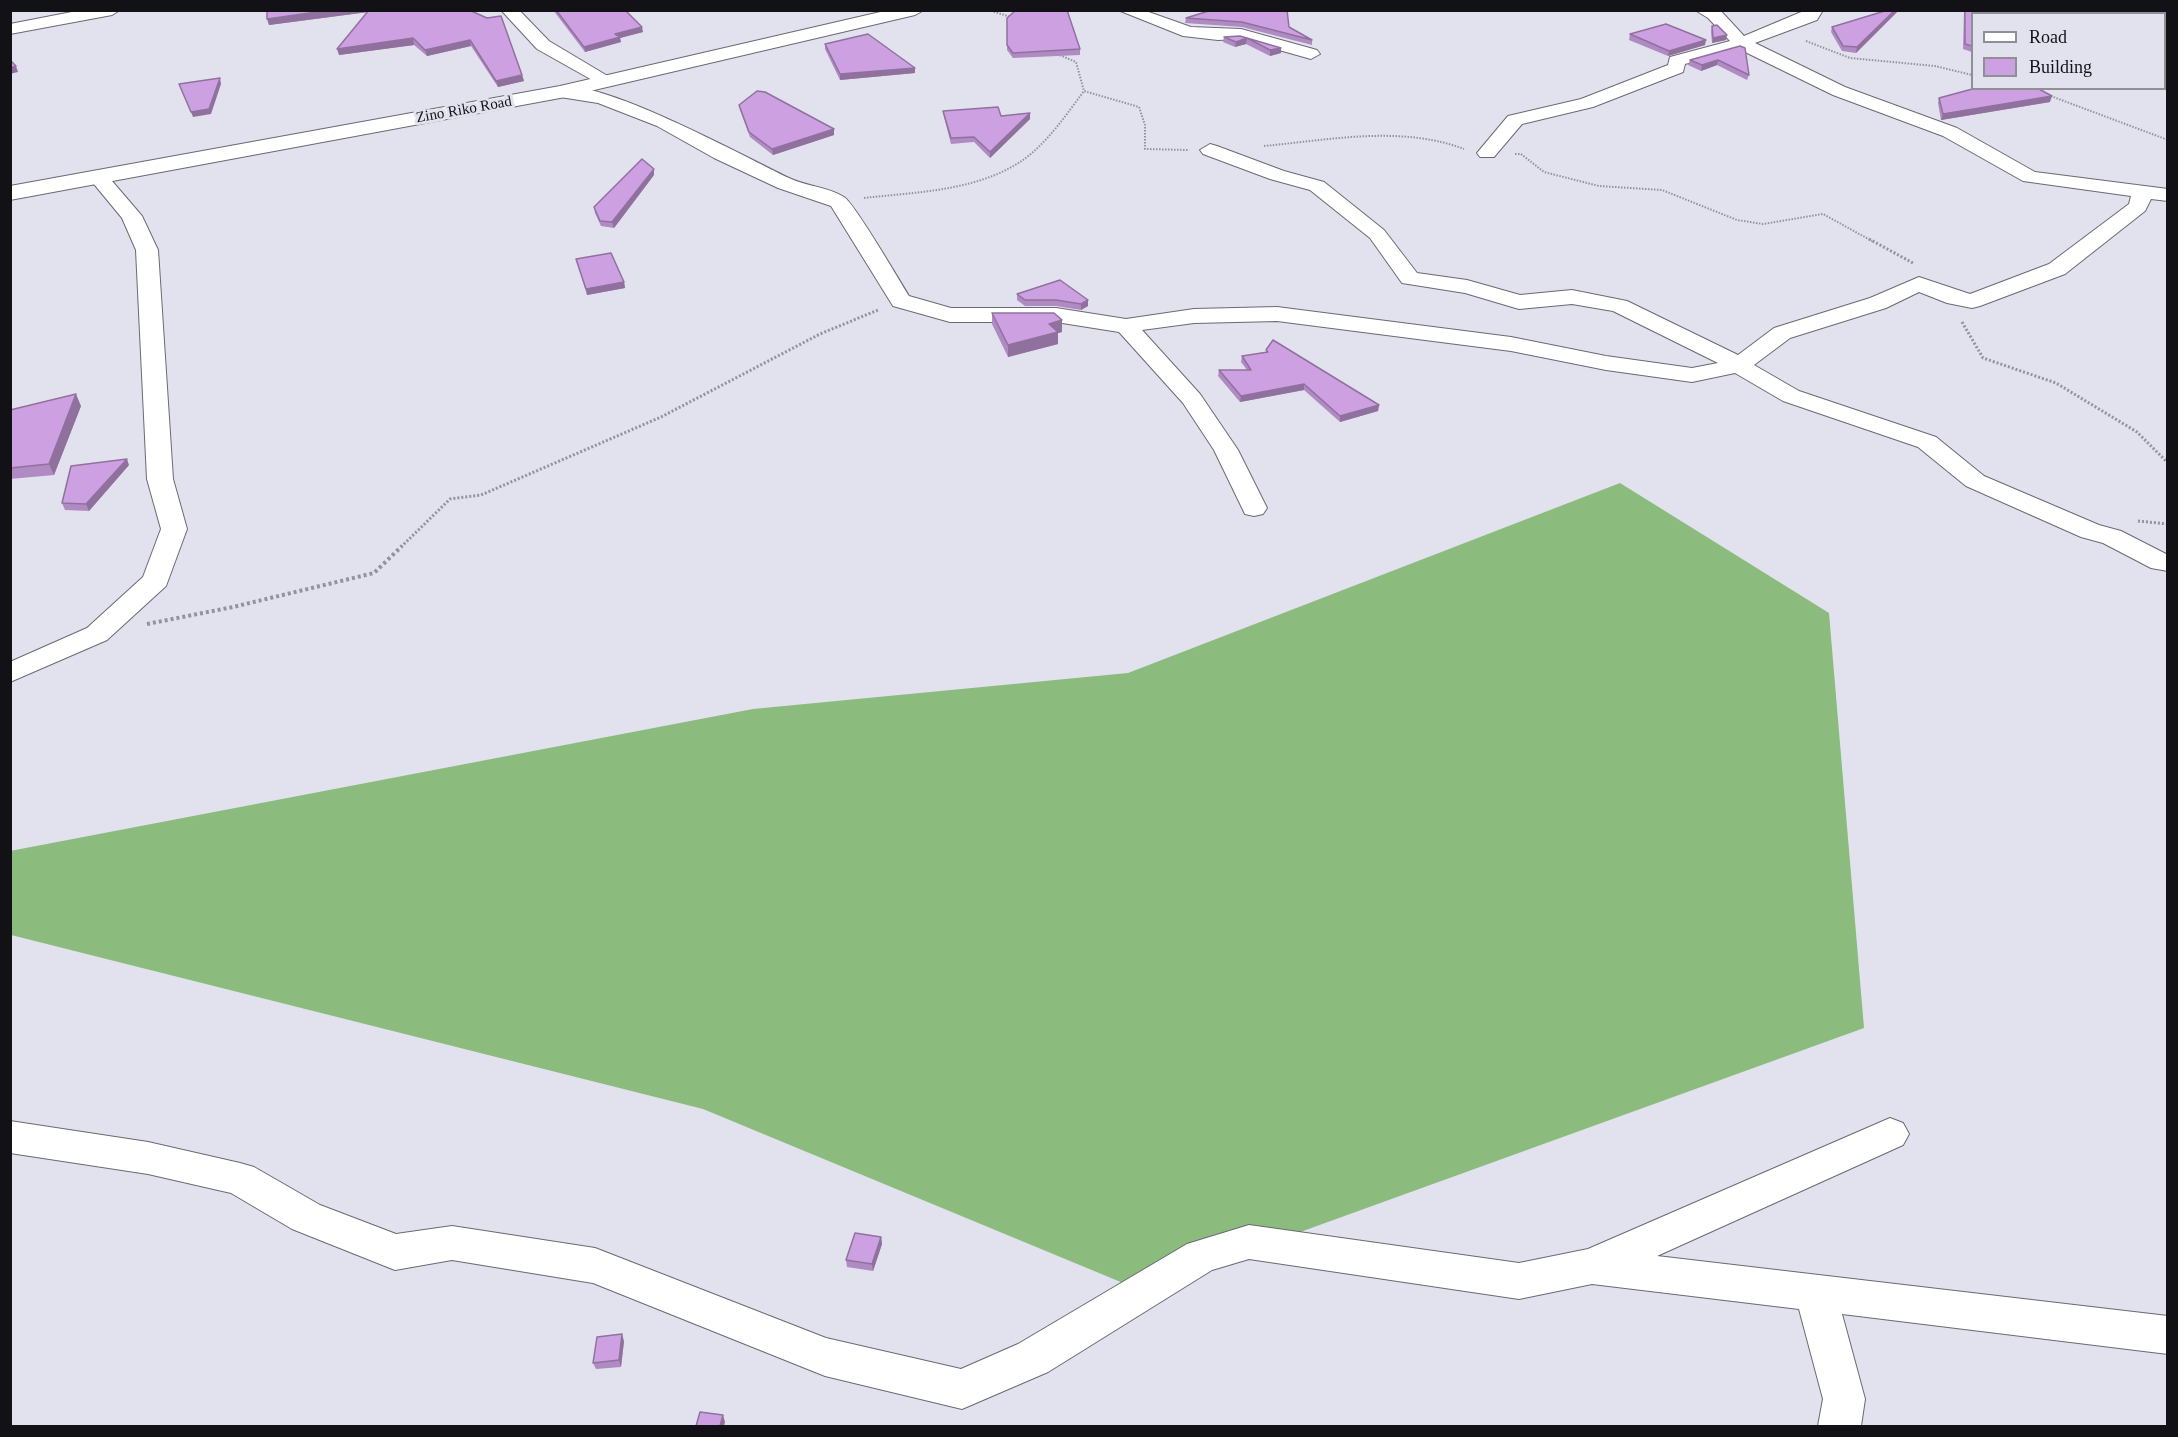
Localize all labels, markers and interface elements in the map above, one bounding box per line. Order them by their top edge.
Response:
legend [1971,12,2166,90]
text: Road [2029,27,2067,47]
text: Building [2029,57,2092,77]
street label: Zino Riko Road [415,93,513,127]

